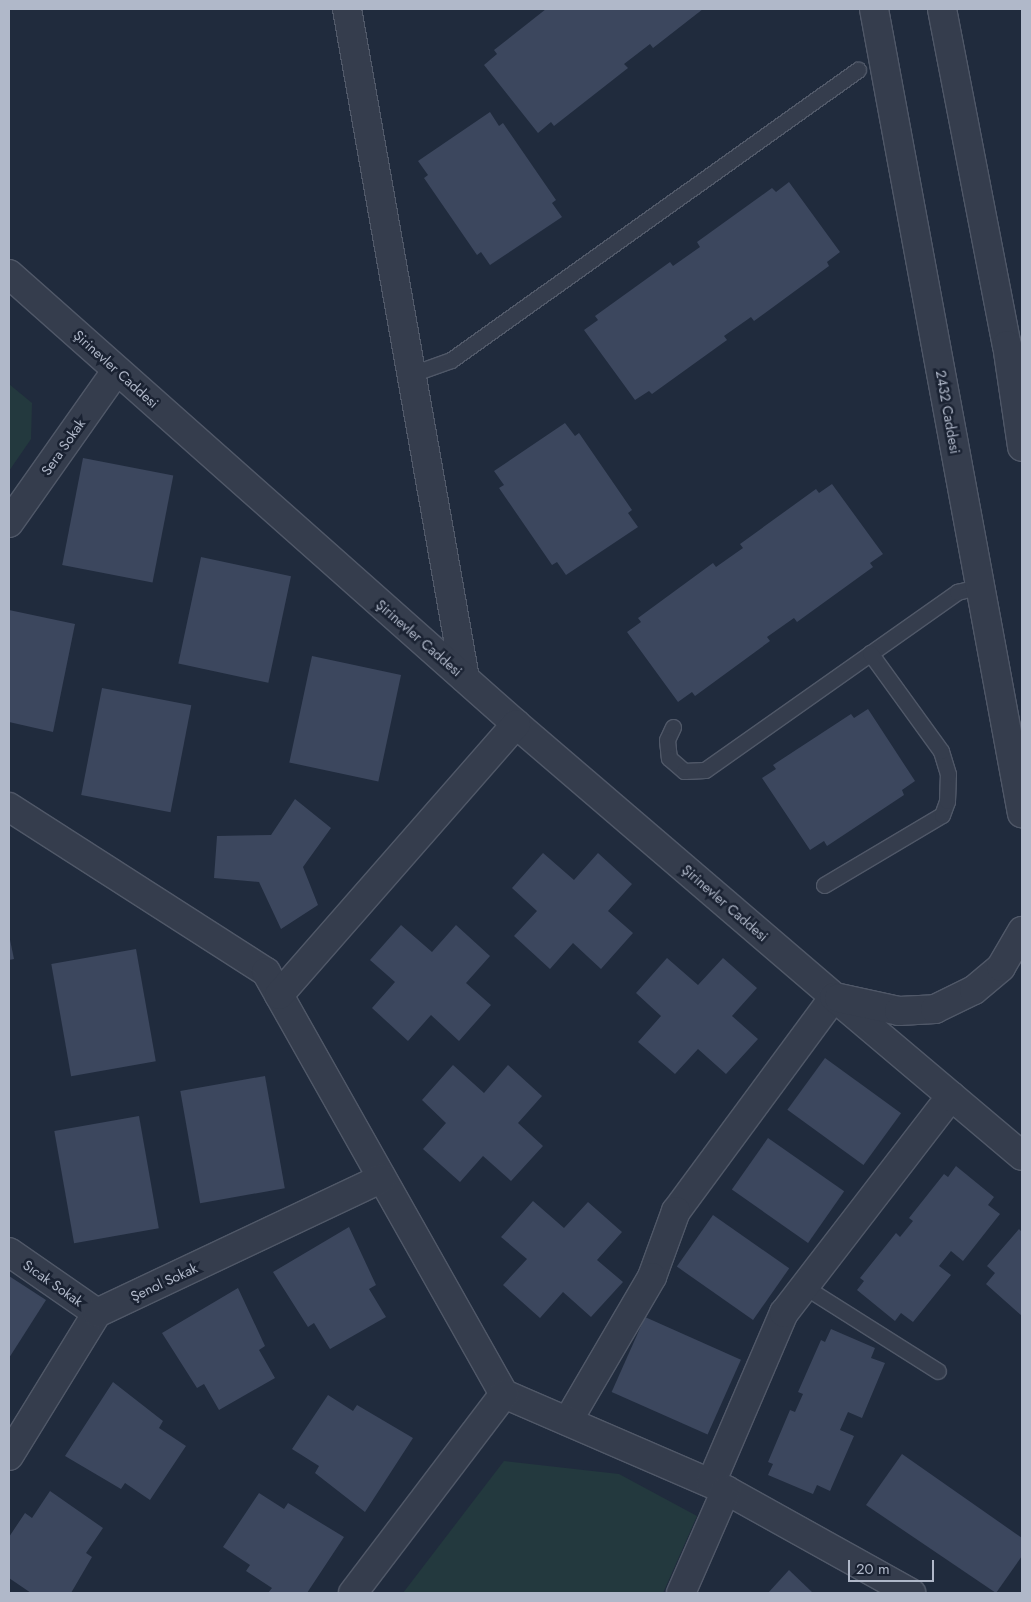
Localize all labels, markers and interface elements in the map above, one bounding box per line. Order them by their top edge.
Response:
street label: Şirinevler Caddesi [70,326,162,412]
street label: 2432 Caddesi [932,369,964,455]
street label: Sera Sokak [37,416,89,478]
street label: Şirinevler Caddesi [373,596,465,680]
street label: Şirinevler Caddesi [679,861,771,945]
street label: Sıcak Sokak [20,1256,86,1310]
street label: Şenol Sokak [128,1259,200,1305]
scale bar [851,1550,937,1582]
text: 20 m [856,1558,890,1580]

